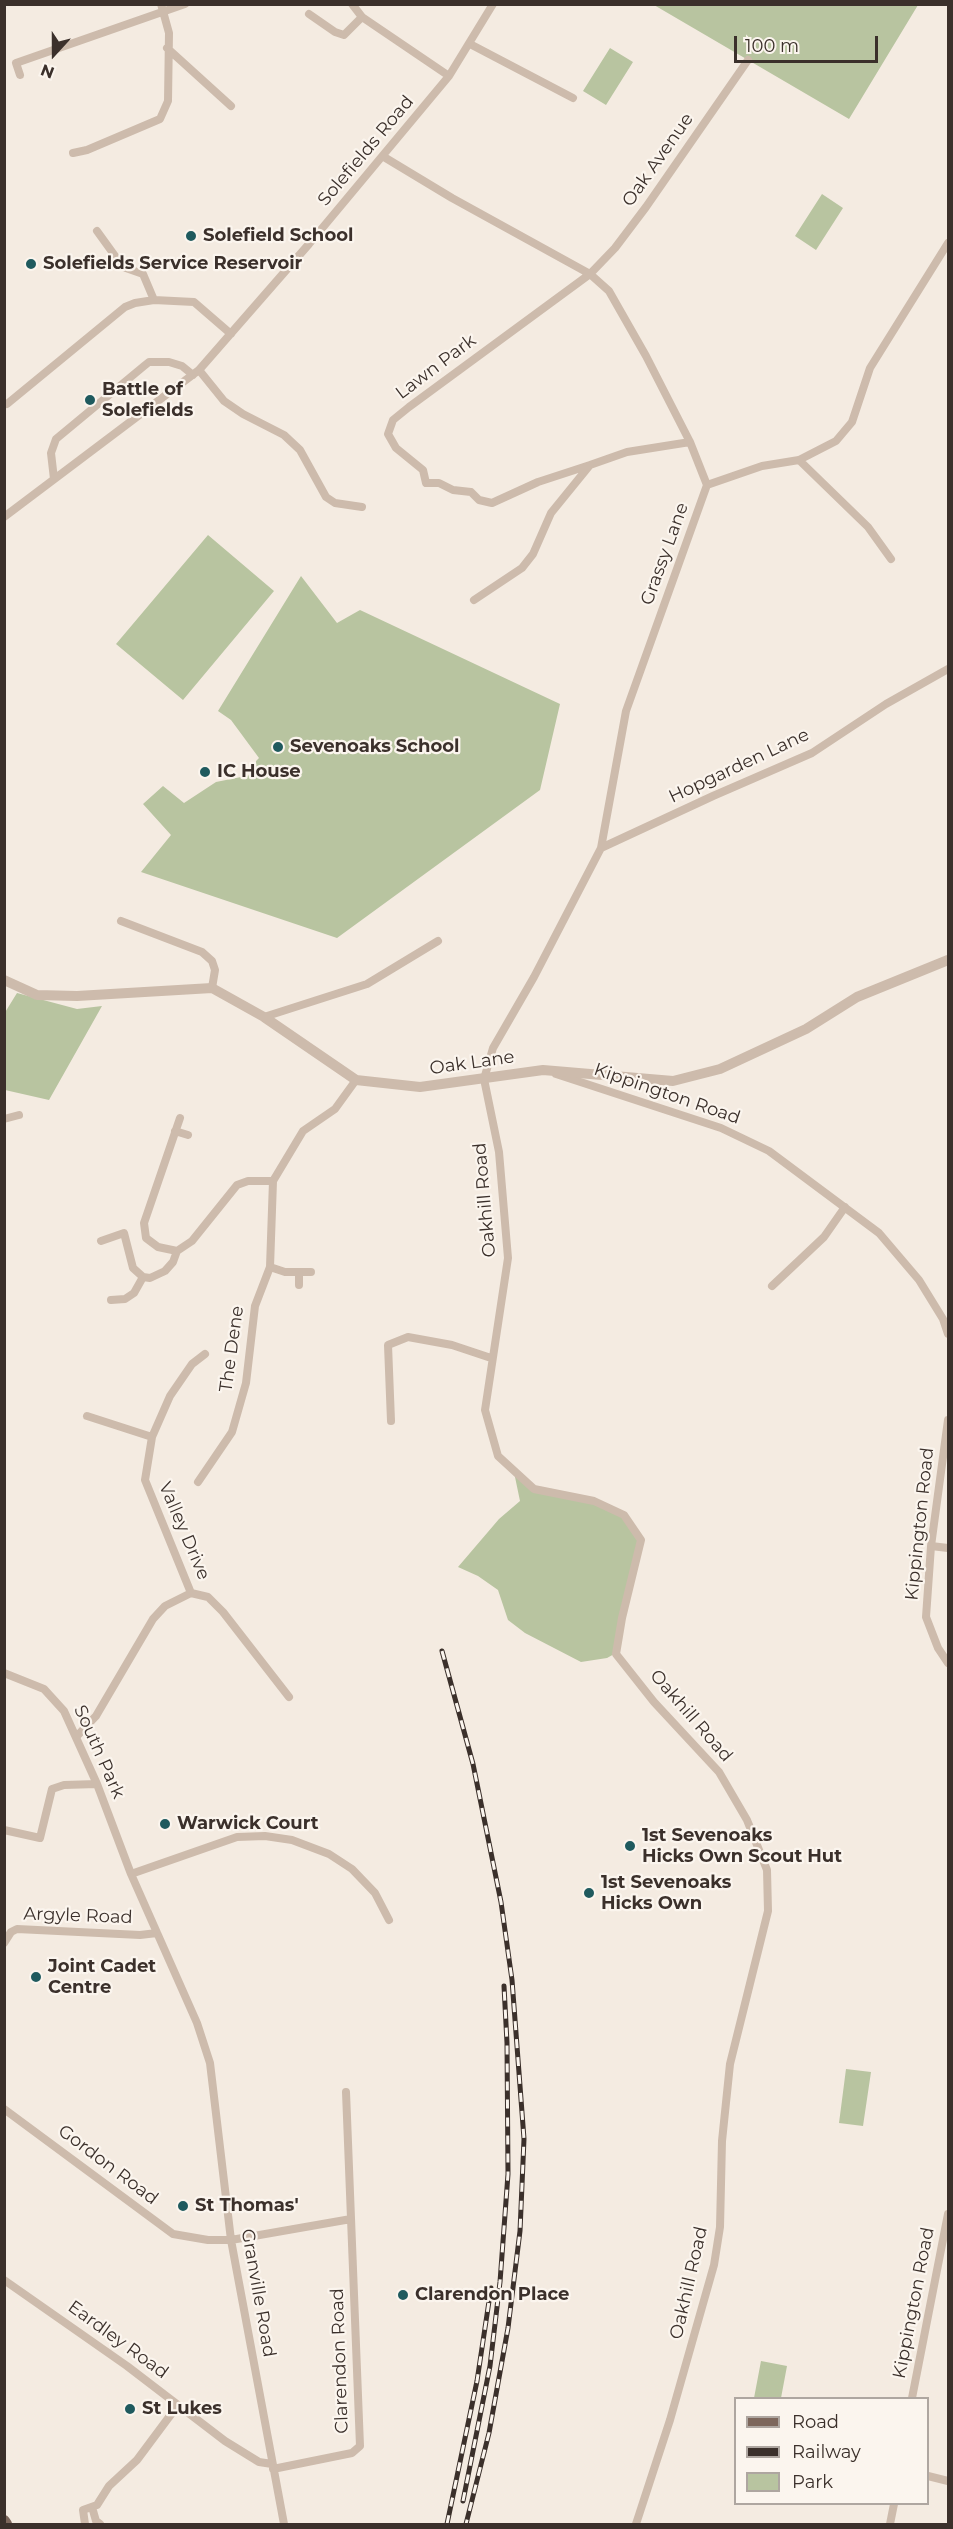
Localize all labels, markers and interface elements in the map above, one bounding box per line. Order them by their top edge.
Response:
north arrow [24,24,84,84]
scale bar [737,24,881,62]
text: 100 m [745,35,799,57]
text: N [38,60,57,82]
street label: Solefields Road [314,91,418,211]
street label: Oak Avenue [618,109,698,211]
place label: Solefield School [203,225,353,247]
marker: Solefield School [184,229,198,243]
place label: Solefields Service Reservoir [43,253,302,275]
marker: Solefields Service Reservoir [24,257,38,271]
street label: Lawn Park [392,330,480,404]
place label: Battle of Solefields [102,379,193,422]
marker: Battle of Solefields [83,393,97,407]
street label: Grassy Lane [636,500,694,608]
street label: Hopgarden Lane [665,724,813,808]
place label: Sevenoaks School [290,736,459,758]
marker: Sevenoaks School [271,740,285,754]
place label: IC House [217,761,301,783]
marker: IC House [198,765,212,779]
street label: Oak Lane [428,1046,516,1080]
street label: Kippington Road [591,1059,743,1129]
street label: Oakhill Road [469,1142,501,1258]
street label: The Dene [215,1304,249,1394]
street label: Kippington Road [901,1446,939,1602]
street label: Valley Drive [154,1479,214,1583]
street label: Oakhill Road [645,1666,737,1766]
street label: South Park [69,1702,129,1802]
place label: Warwick Court [177,1813,319,1835]
marker: Warwick Court [158,1817,172,1831]
place label: 1st Sevenoaks Hicks Own Scout Hut [642,1825,842,1868]
marker: 1st Sevenoaks Hicks Own Scout Hut [623,1839,637,1853]
place label: 1st Sevenoaks Hicks Own [601,1872,731,1914]
marker: 1st Sevenoaks Hicks Own [582,1886,596,1900]
street label: Argyle Road [23,1903,133,1929]
place label: Joint Cadet Centre [48,1956,156,1998]
marker: Joint Cadet Centre [29,1970,43,1984]
street label: Gordon Road [54,2120,162,2210]
place label: St Thomas' [195,2195,299,2217]
marker: St Thomas' [176,2199,190,2213]
street label: Oakhill Road [666,2225,712,2341]
street label: Kippington Road [889,2226,939,2380]
street label: Granville Road [236,2227,280,2359]
place label: Clarendon Place [415,2284,569,2306]
street label: Clarendon Road [327,2288,353,2434]
marker: Clarendon Place [396,2288,410,2302]
street label: Eardley Road [64,2296,172,2384]
legend [734,2397,929,2505]
place label: St Lukes [142,2398,222,2420]
marker: St Lukes [123,2402,137,2416]
text: Road [792,2411,839,2433]
text: Railway [792,2441,861,2463]
text: Park [792,2471,833,2493]

